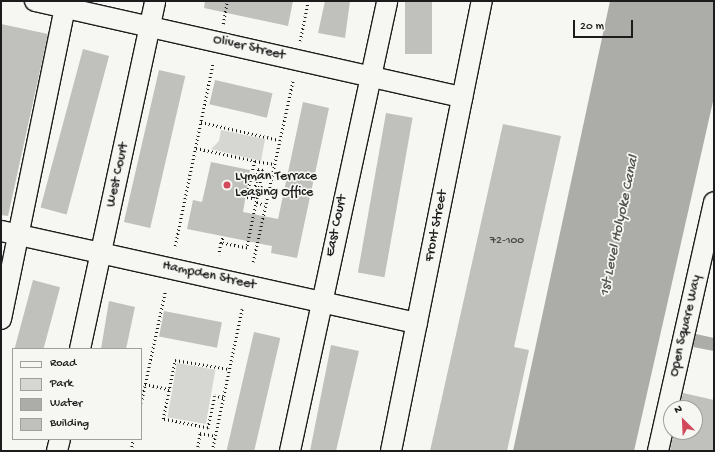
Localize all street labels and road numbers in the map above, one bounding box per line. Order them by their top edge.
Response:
street label: Oliver Street [211,32,287,64]
street label: West Court [103,141,133,209]
street label: Front Street [422,189,452,263]
street label: East Court [322,194,352,258]
street label: Hampden Street [161,258,257,294]
street label: Open Square Way [666,274,706,378]

